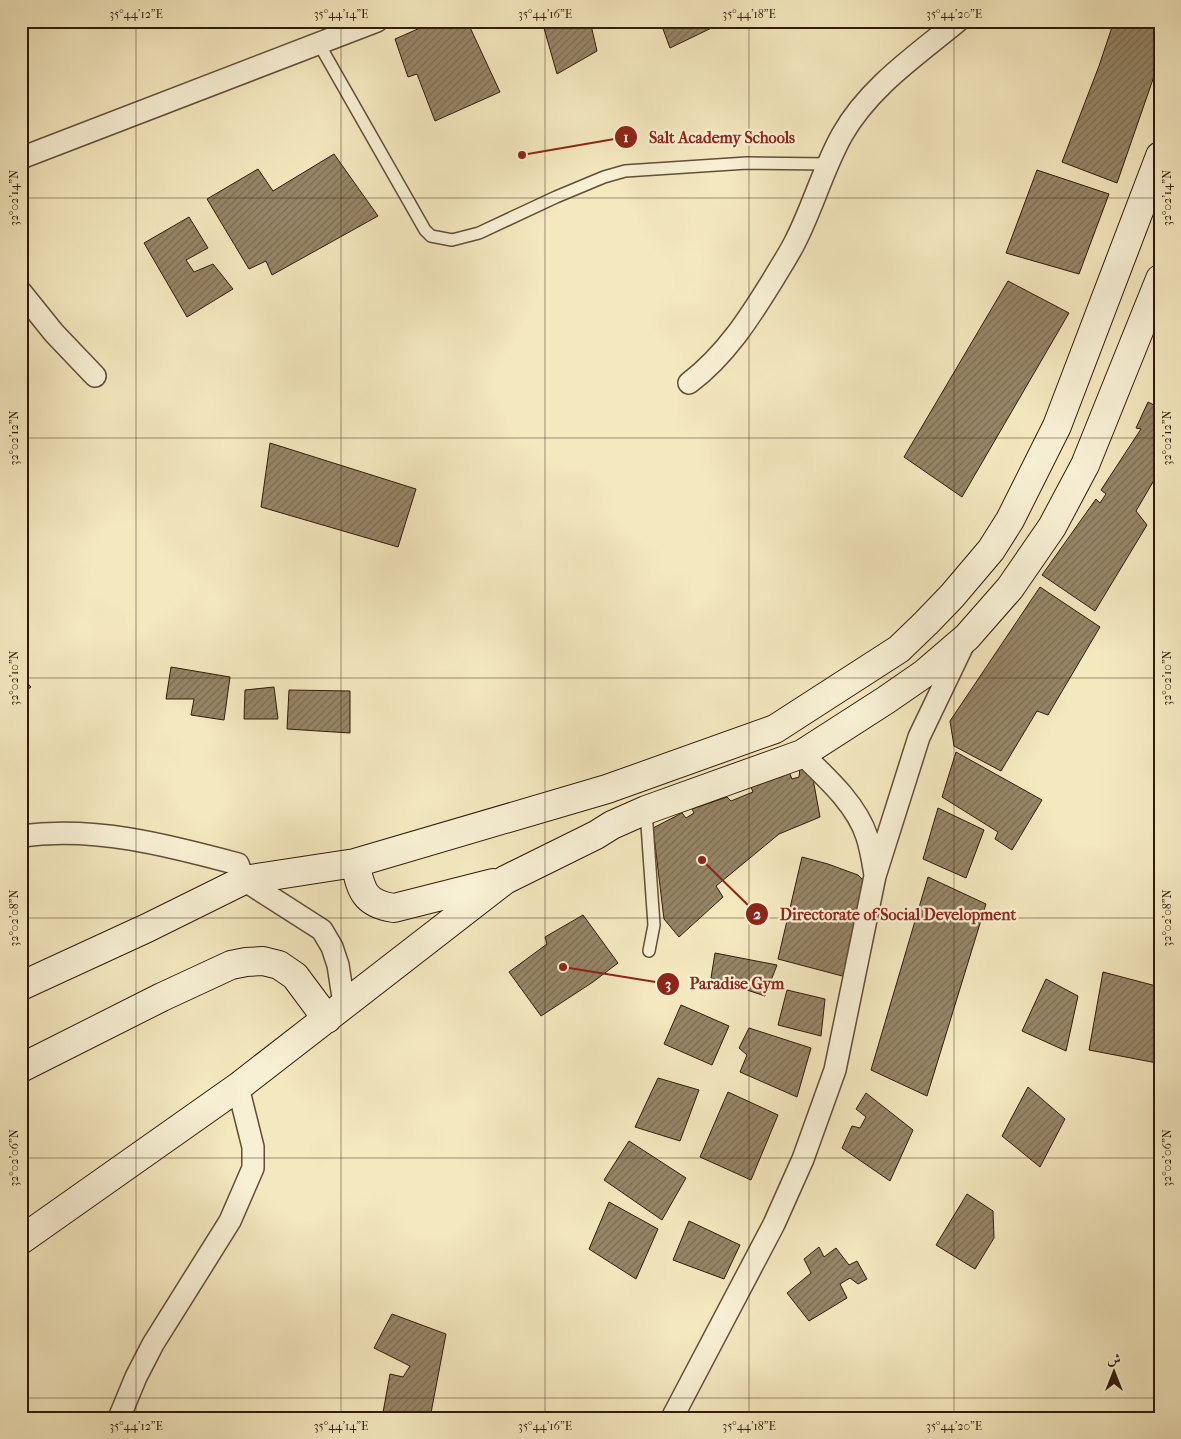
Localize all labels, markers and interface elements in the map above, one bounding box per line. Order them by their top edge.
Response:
text: 35°44'12"E [109,7,163,21]
text: 35°44'14"E [314,7,368,21]
text: 35°44'16"E [518,7,572,21]
text: 35°44'18"E [722,7,776,21]
text: 35°44'20"E [926,7,982,21]
callout: Salt Academy Schools [614,122,805,153]
text: 1 [623,128,629,146]
text: Salt Academy Schools [649,128,795,148]
text: 32°02'14"N [7,170,21,226]
text: 32°02'14"N [1160,170,1174,226]
text: 32°02'12"N [7,410,21,466]
text: 32°02'12"N [1160,410,1174,466]
text: 32°02'10"N [7,650,21,706]
text: 32°02'10"N [1160,650,1174,706]
text: 32°02'08"N [7,889,21,947]
text: 32°02'08"N [1160,889,1174,947]
callout: Directorate of Social Development [745,898,1026,929]
text: 2 [753,905,761,923]
text: Directorate of Social Development [780,905,1016,925]
callout: Paradise Gym [655,968,795,999]
text: Paradise Gym [690,974,785,994]
text: 3 [665,975,671,993]
text: 32°02'06"N [7,1129,21,1187]
text: 32°02'06"N [1160,1129,1174,1187]
north arrow [1088,1346,1138,1396]
text: ش [1107,1351,1121,1368]
text: 35°44'12"E [109,1419,163,1433]
text: 35°44'14"E [314,1419,368,1433]
text: 35°44'16"E [518,1419,572,1433]
text: 35°44'18"E [722,1419,776,1433]
text: 35°44'20"E [926,1419,982,1433]

